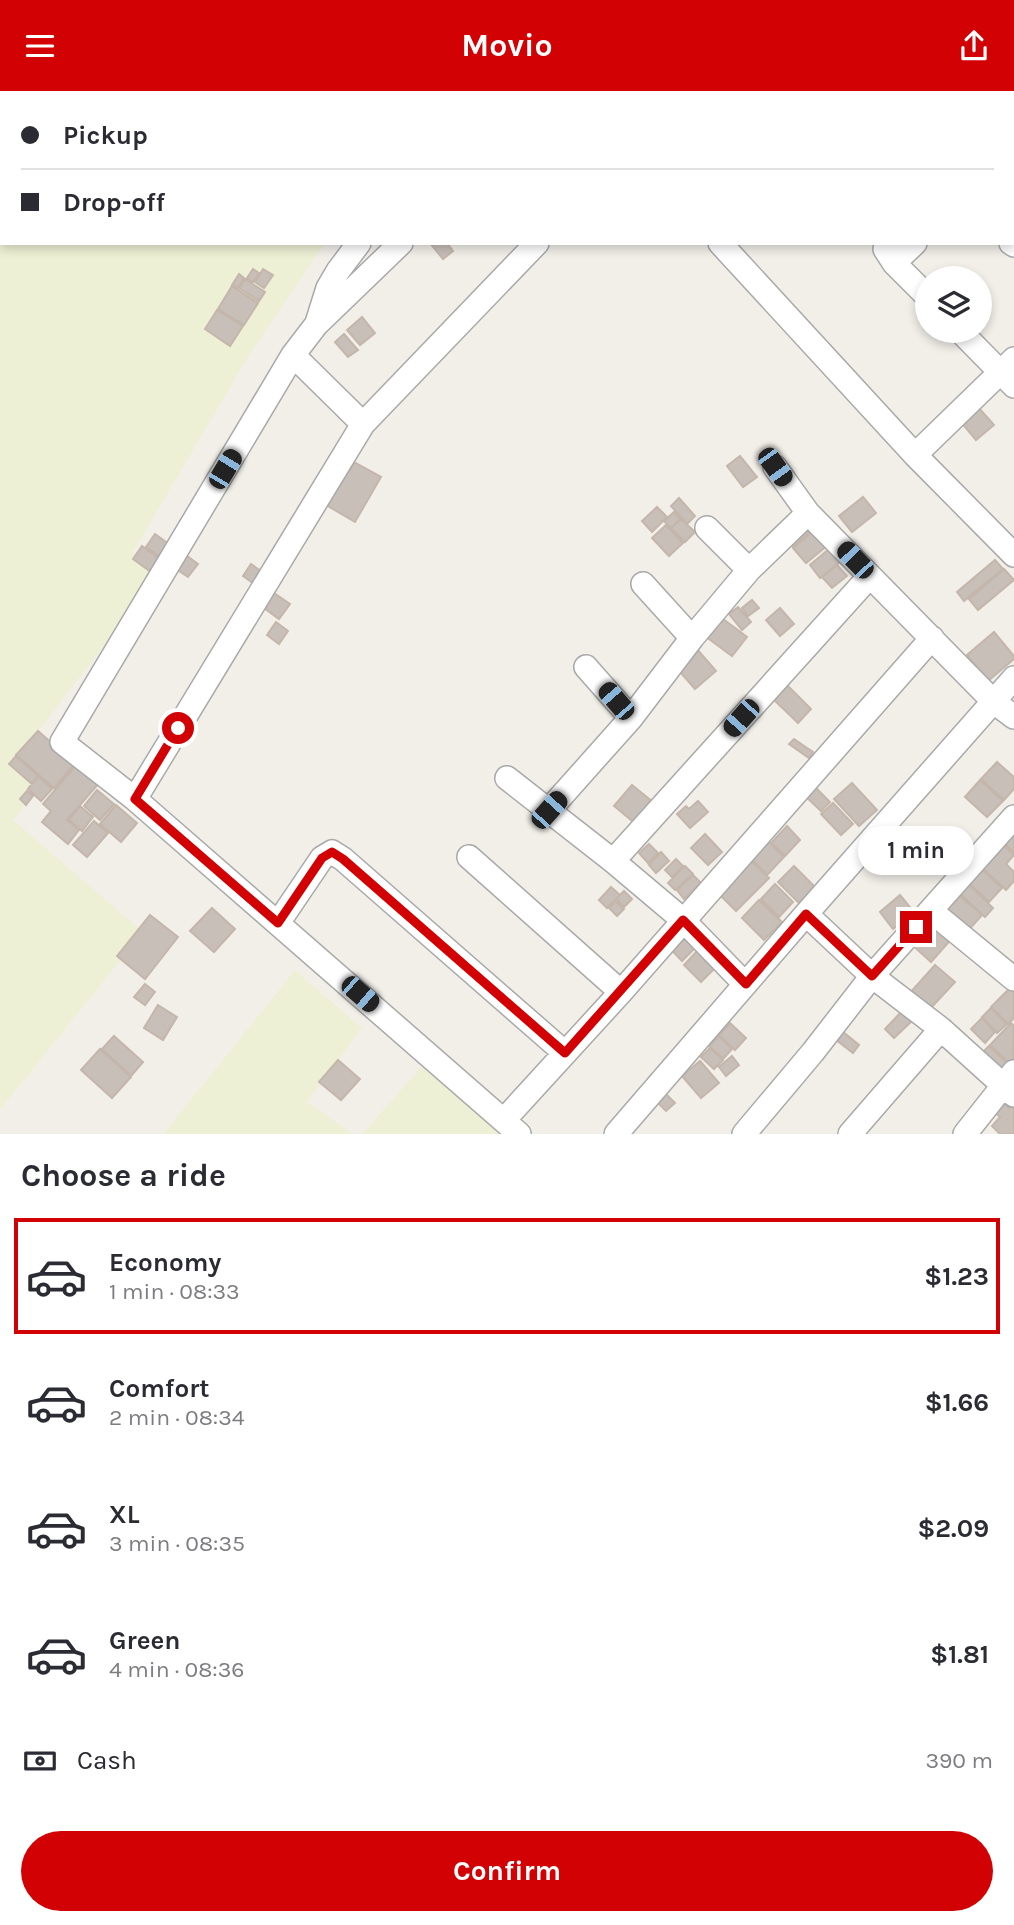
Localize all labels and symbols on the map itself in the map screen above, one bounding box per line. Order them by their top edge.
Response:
car [755,444,796,490]
car [206,446,245,492]
car [833,538,878,582]
car [595,678,638,724]
car [720,695,763,741]
route start [162,712,194,744]
car [528,787,571,833]
callout: 1 min [858,825,974,875]
route end [900,911,932,943]
car [338,972,383,1016]

